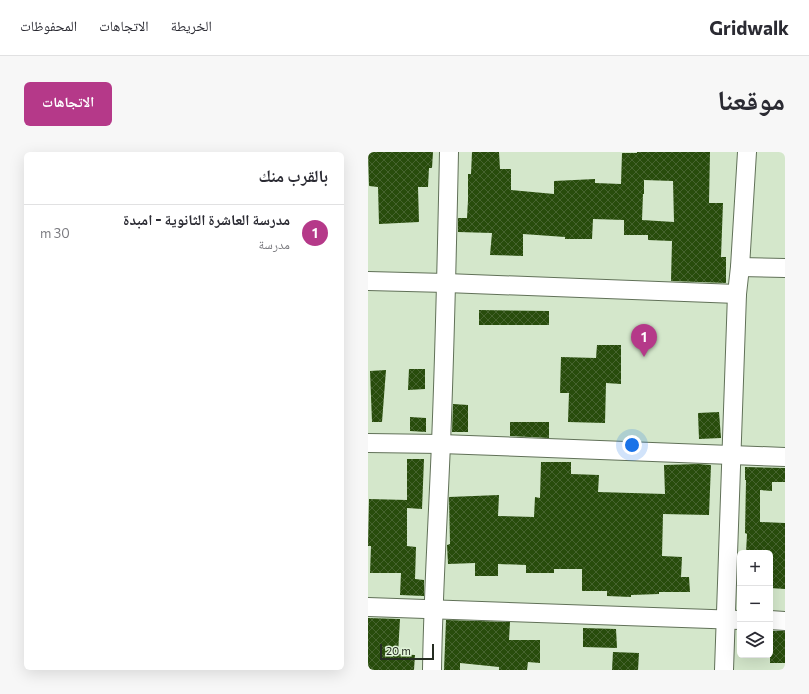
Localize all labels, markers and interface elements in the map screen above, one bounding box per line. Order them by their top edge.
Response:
text: Gridwalk [709,16,789,39]
text: المحفوظات [20,17,77,34]
text: الاتجاهات [99,17,149,34]
text: الخريطة [171,17,212,34]
button: الاتجاهات [24,82,112,126]
text: موقعنا [717,82,785,116]
text: بالقرب منك [258,165,328,186]
text: مدرسة العاشرة الثانوية - امبدة [123,210,290,228]
text: 30 m [40,225,70,241]
text: 1 [312,225,318,241]
text: مدرسة [258,236,290,252]
pin: 1 [631,324,657,357]
your location [622,435,642,455]
map controls [737,550,773,658]
button: + [737,550,773,586]
button: − [737,586,773,622]
button: layers [737,622,773,658]
scale bar [380,642,434,661]
text: 20 m [386,644,411,657]

